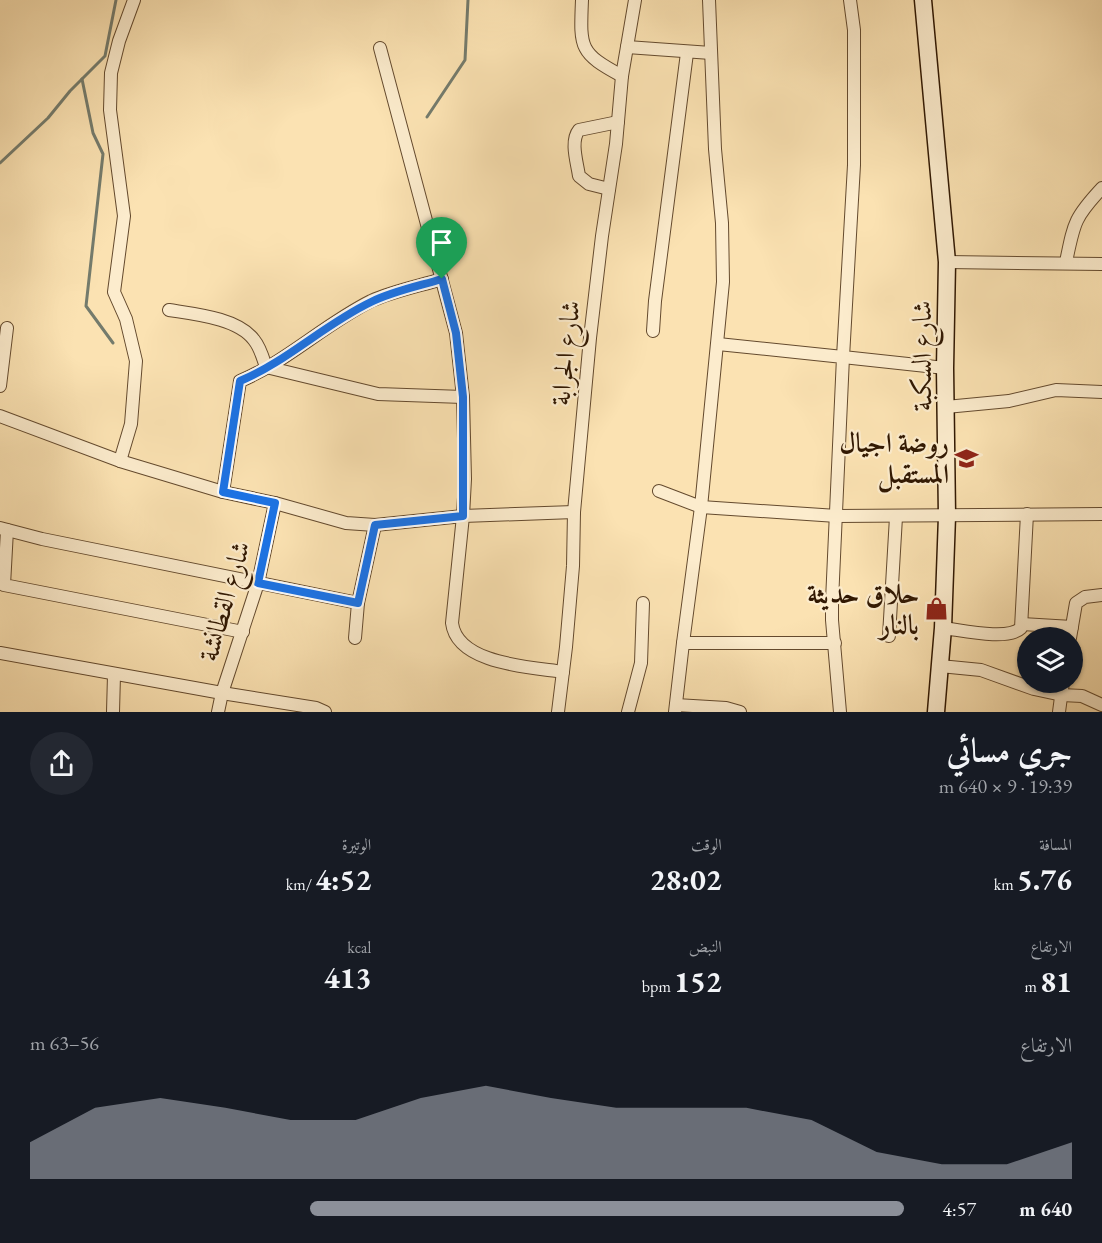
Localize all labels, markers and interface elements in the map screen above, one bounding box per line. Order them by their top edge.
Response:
pin [416,217,467,279]
icon: arrive [425,226,458,259]
street label: شارع الجرابة [542,299,593,408]
street label: شارع السكبة [904,301,944,411]
place label: روضة اجيال المستقبل [839,425,949,493]
school or university icon: روضة اجيال المستقبل [954,445,980,471]
street label: شارع القطانشة [190,537,263,667]
place label: حلاق حديثة بالنار [807,576,919,642]
shop icon: حلاق حديثة بالنار [924,596,950,622]
map controls [1017,627,1083,693]
button: layers [1017,627,1083,693]
text: جري مسائي [947,729,1072,772]
button: share [30,732,93,795]
text: 19:39 · 9 × 640 m [939,773,1072,799]
text: الوتيرة [342,834,371,855]
text: الوقت [691,834,722,855]
text: المسافة [1039,834,1072,855]
text: 4:52 [315,860,371,899]
text: 28:02 [650,860,722,899]
text: 5.76 [1017,860,1072,899]
text: /km [286,874,315,895]
text: km [994,874,1017,895]
text: النبض [689,936,722,957]
text: الارتفاع [1030,936,1072,957]
text: kcal [347,937,371,958]
text: 413 [324,958,371,997]
text: 152 [674,962,722,1001]
text: 81 [1040,962,1072,1001]
text: bpm [642,976,674,997]
text: m [1025,976,1040,997]
text: 56–63 m [30,1030,99,1056]
text: الارتفاع [1020,1032,1072,1058]
text: 4:57 [942,1196,976,1222]
text: 640 m [1019,1196,1072,1222]

